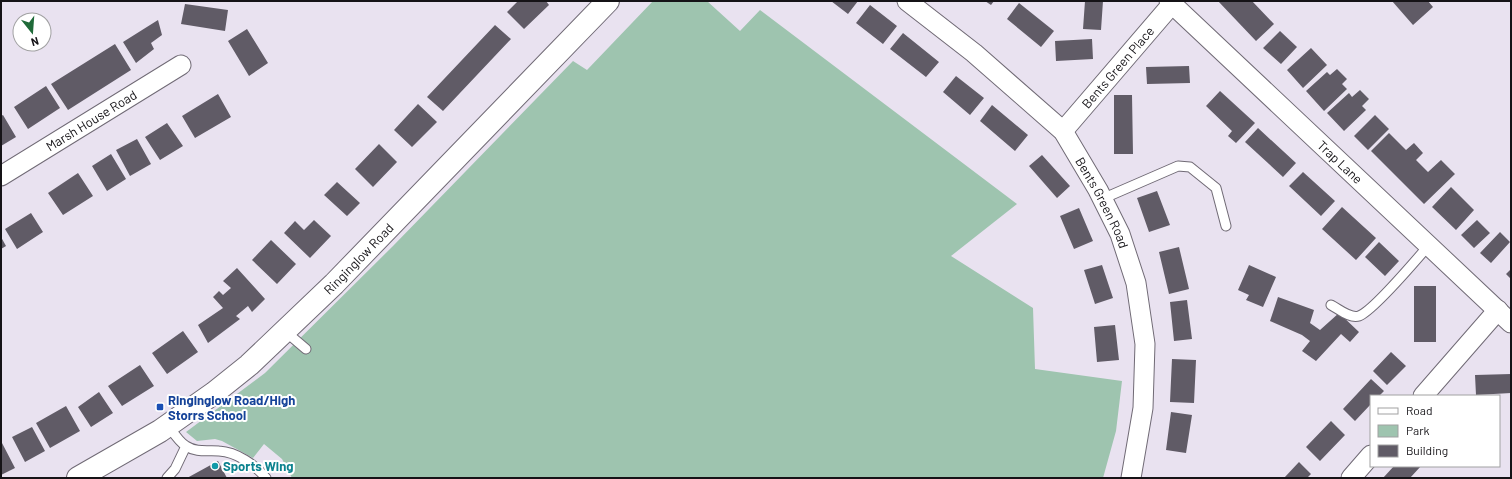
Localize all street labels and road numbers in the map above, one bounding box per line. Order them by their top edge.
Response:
street label: Bents Green Place [1078,23,1157,112]
street label: Marsh House Road [43,86,140,154]
street label: Trap Lane [1314,137,1366,187]
street label: Bents Green Road [1072,154,1132,250]
street label: Ringinglow Road [320,220,397,298]

